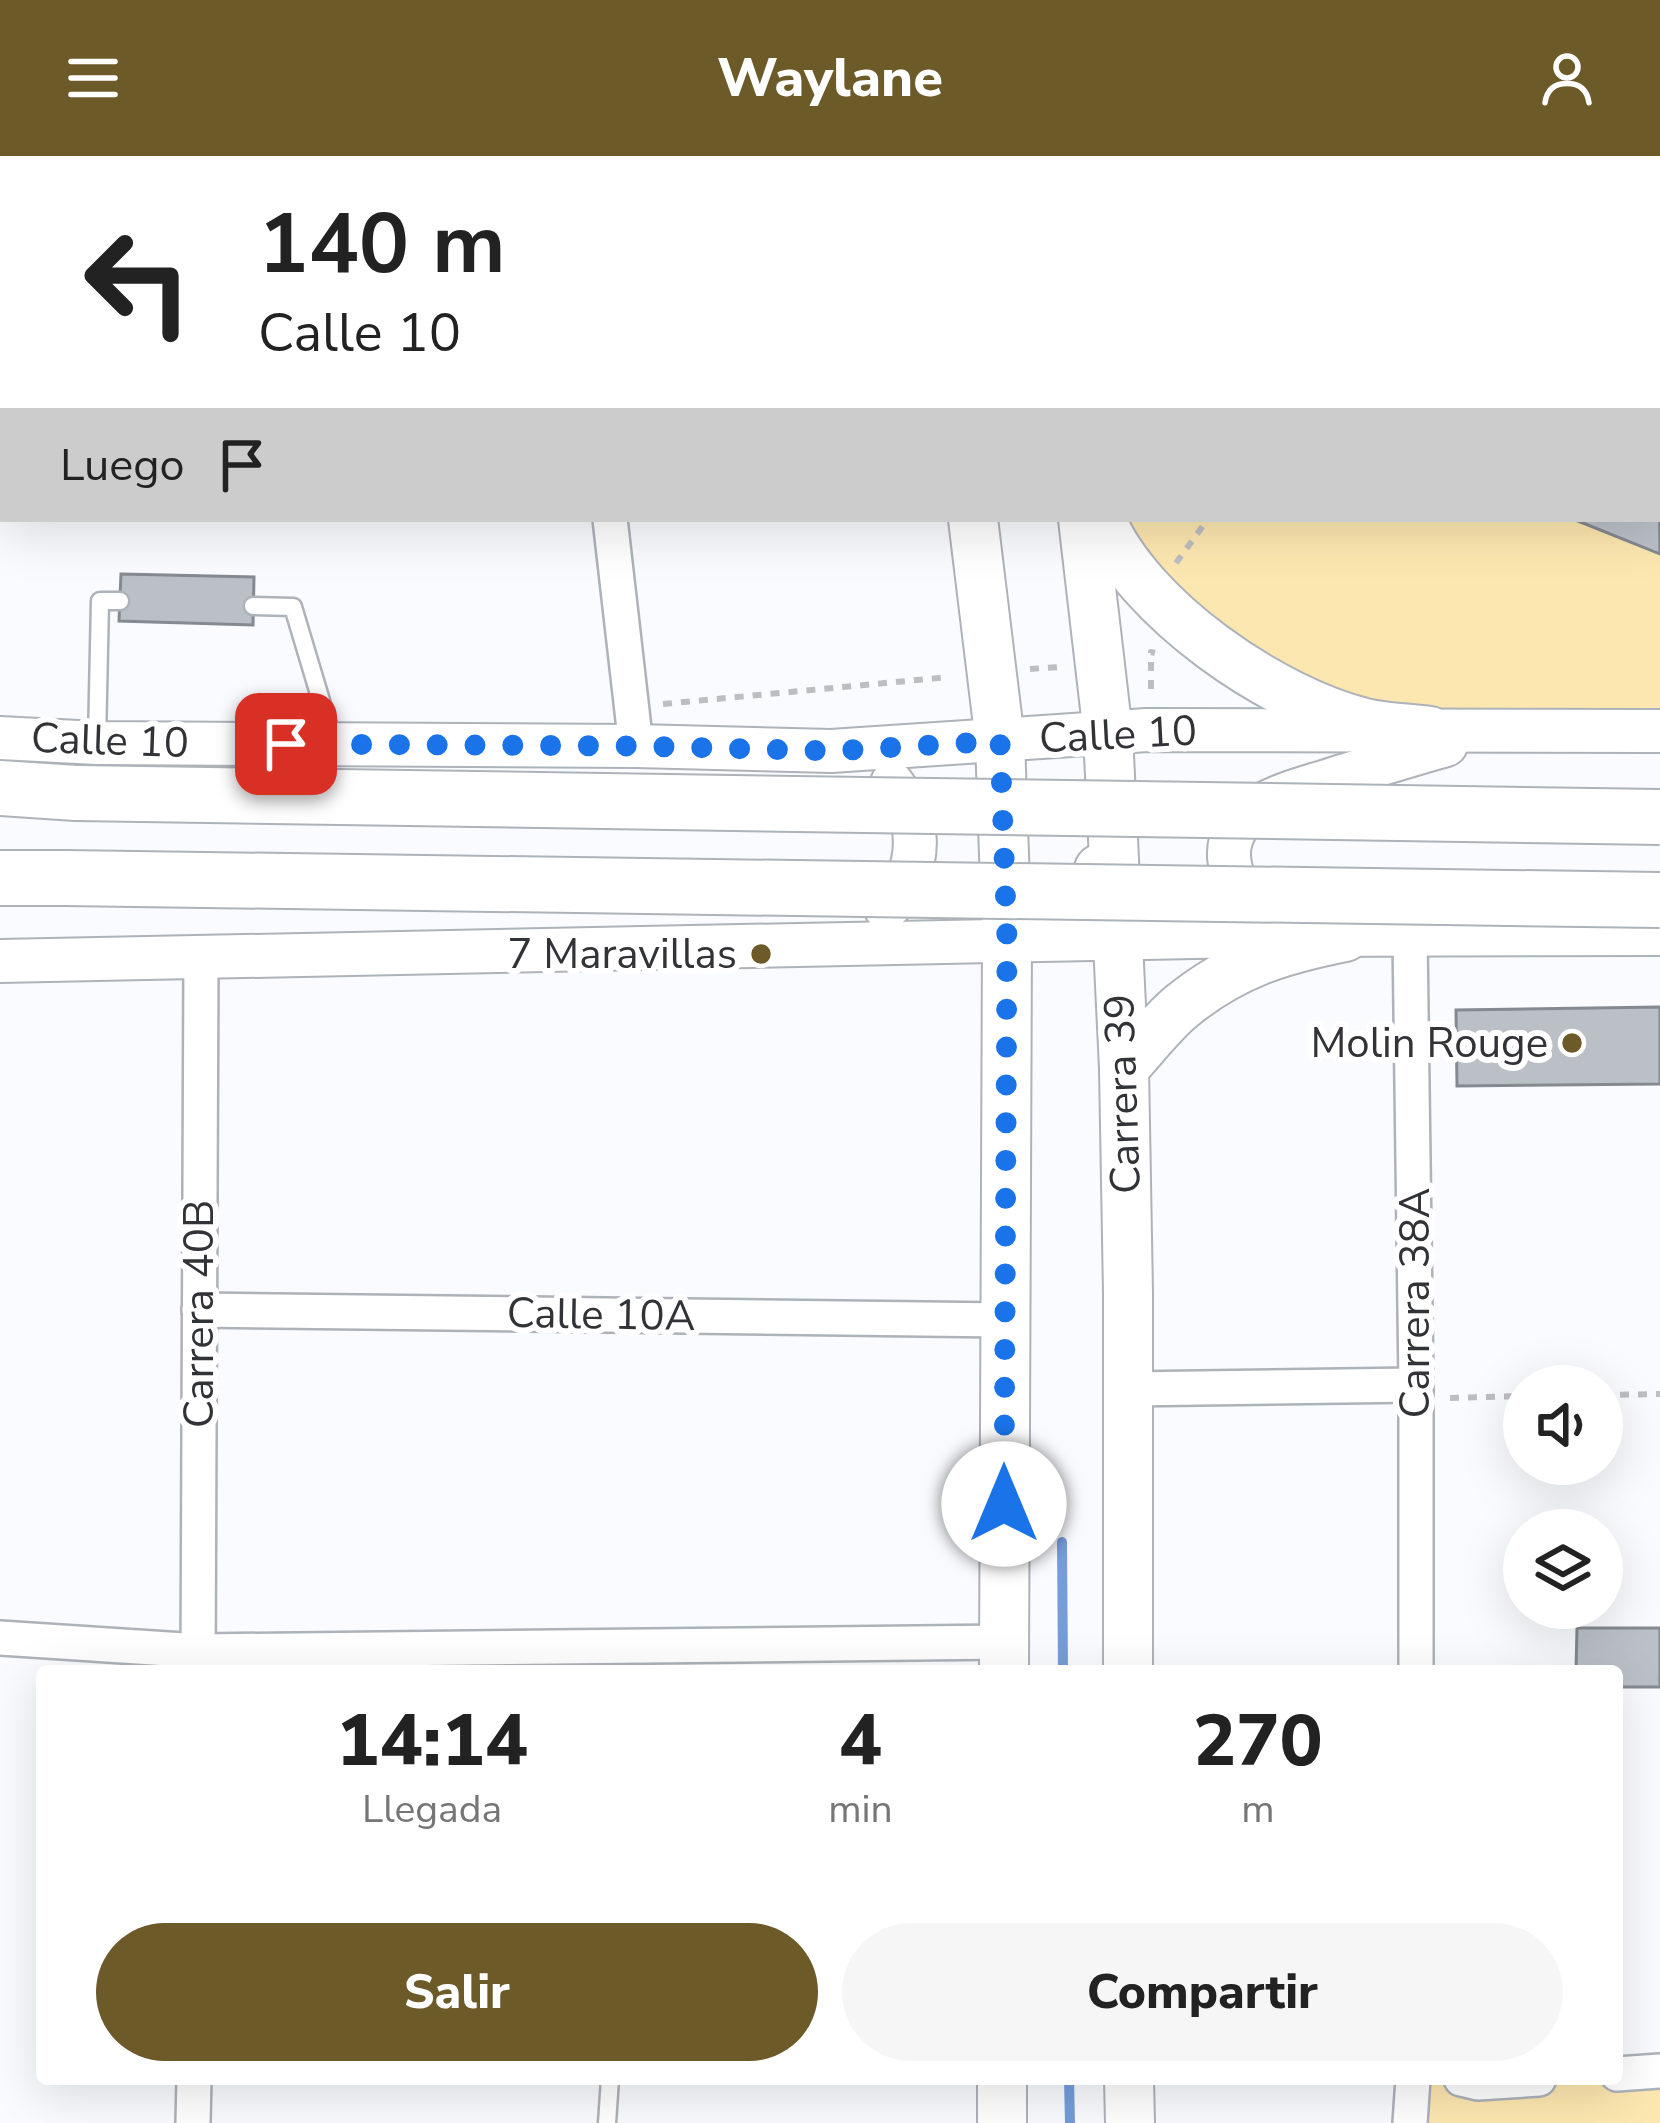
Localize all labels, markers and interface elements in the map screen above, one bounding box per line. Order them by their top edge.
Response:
text: Waylane [717,41,943,115]
icon: menu [60,45,126,111]
icon: person [1534,45,1600,111]
text: 140 m [258,187,506,302]
icon: left [60,204,216,360]
text: Calle 10 [258,296,461,370]
icon: arrive [209,432,275,498]
text: Luego [60,435,185,496]
pin [235,693,337,795]
street label: Calle 10 [1038,702,1198,768]
street label: Calle 10 [30,710,190,772]
icon: arrive [253,711,319,777]
place label: 7 Maravillas [507,926,737,983]
marker: 7 Maravillas [748,941,774,967]
street label: Carrera 39 [1091,993,1155,1195]
place label: Molin Rouge [1310,1015,1548,1072]
marker: Molin Rouge [1559,1030,1585,1056]
street label: Carrera 38A [1387,1188,1444,1418]
street label: Carrera 40B [171,1200,228,1428]
street label: Calle 10A [506,1285,696,1345]
map controls [1503,1365,1623,1629]
button: sound [1503,1365,1623,1485]
position arrow [941,1441,1067,1567]
button: layers [1503,1509,1623,1629]
text: 14:14 [336,1692,528,1790]
text: 4 [839,1692,882,1790]
text: 270 [1193,1692,1323,1790]
text: Llegada [362,1783,502,1836]
text: min [828,1783,893,1836]
text: m [1241,1783,1275,1836]
button: Salir [96,1923,818,2061]
button: Compartir [842,1923,1563,2061]

